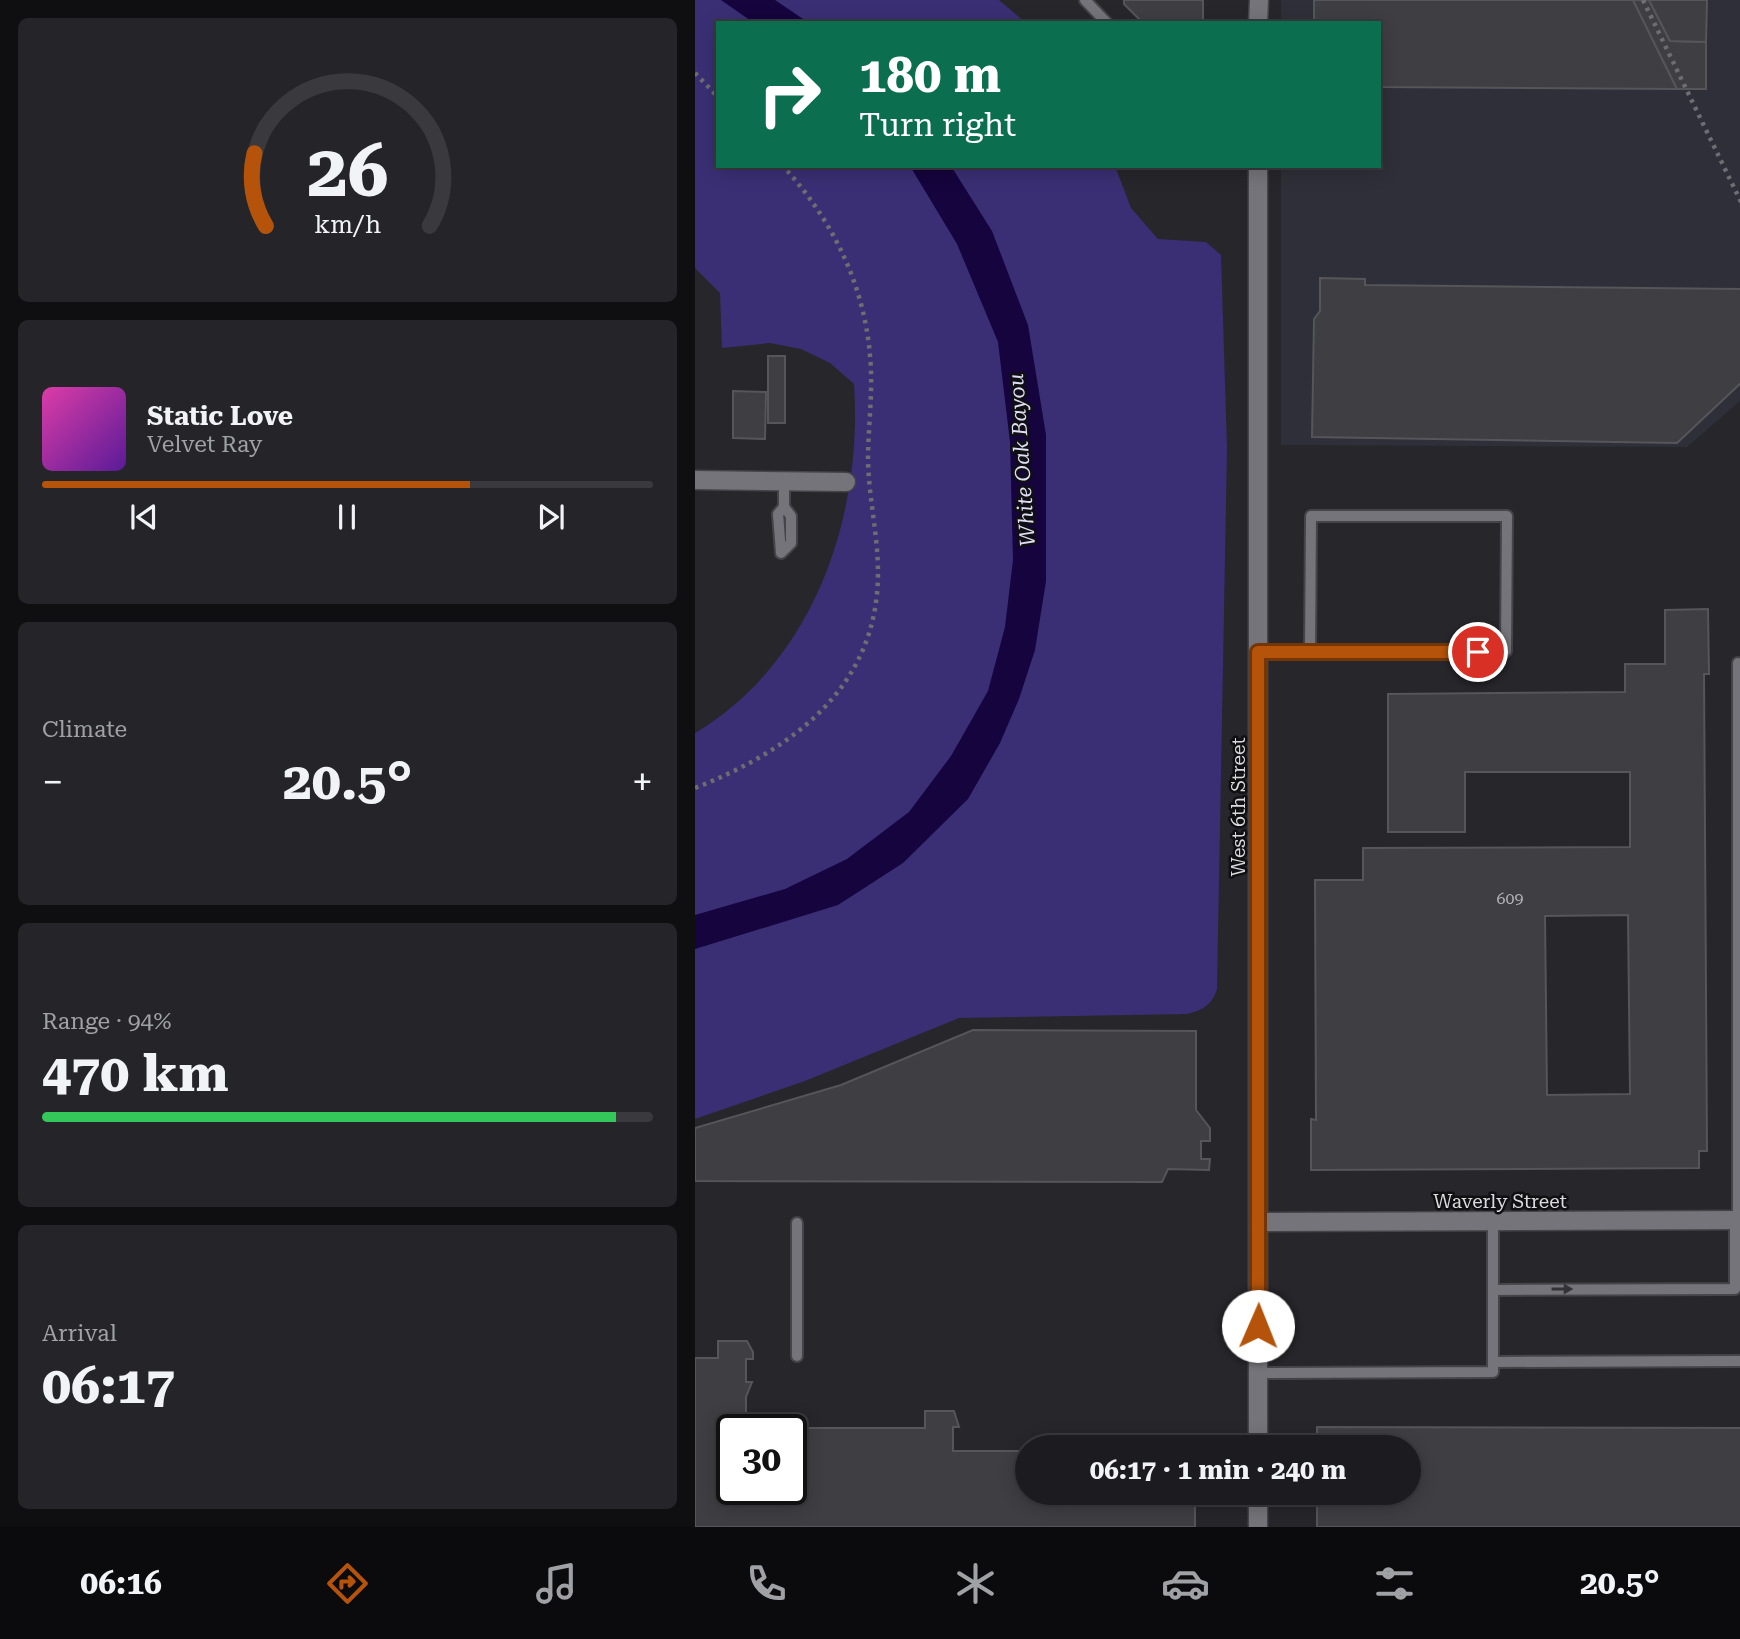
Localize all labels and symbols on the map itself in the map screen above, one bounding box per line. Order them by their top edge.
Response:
water label: White Oak Bayou [1004,373,1040,547]
pin [1448,622,1508,682]
street label: West 6th Street [1227,737,1250,877]
house number: 609 [1497,889,1523,908]
street label: Waverly Street [1433,1190,1567,1213]
one-way arrow [1551,1283,1573,1295]
position arrow [1221,1289,1295,1363]
speed limit sign: 30 [716,1414,807,1505]

